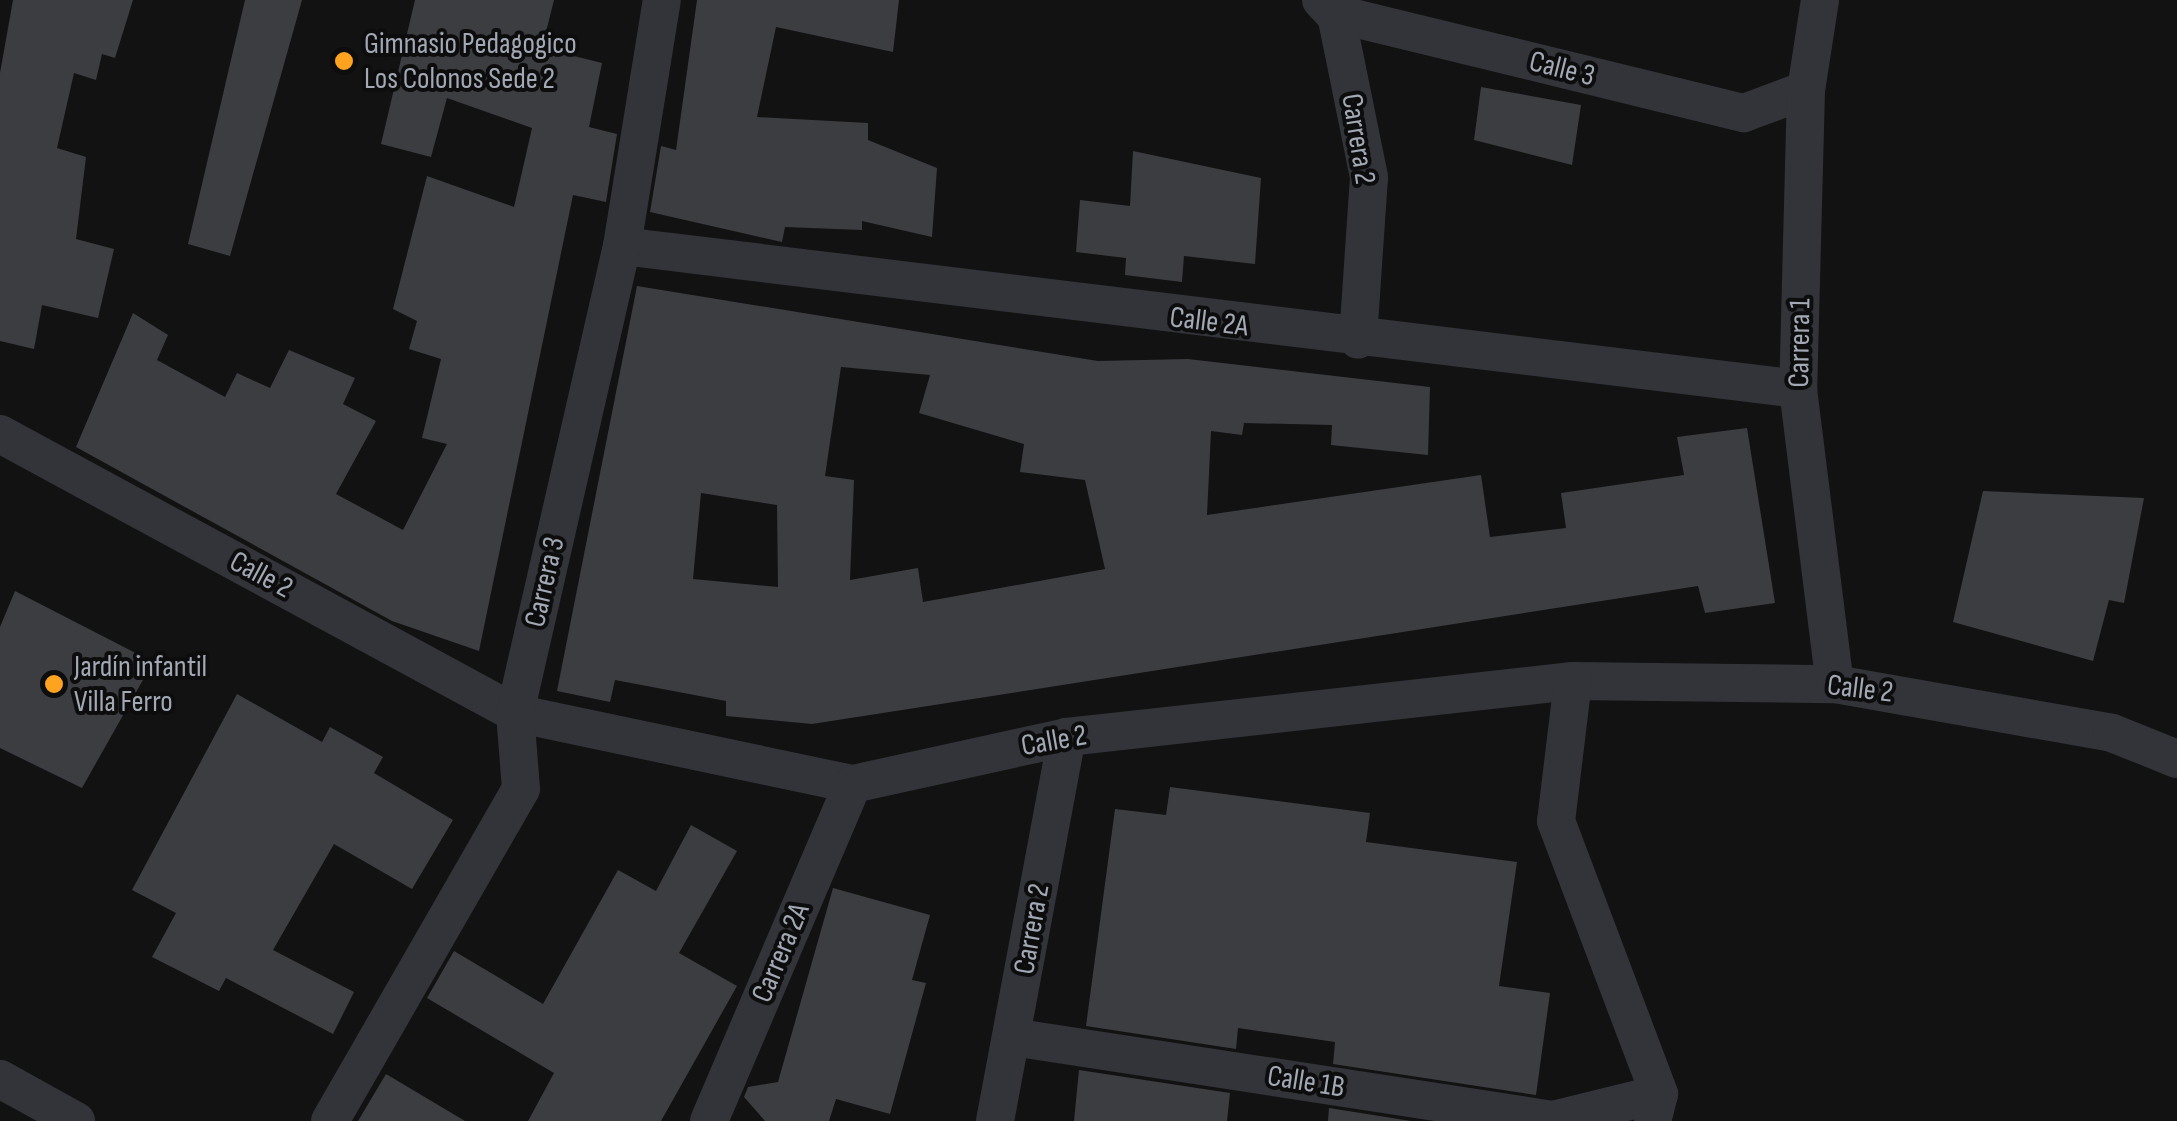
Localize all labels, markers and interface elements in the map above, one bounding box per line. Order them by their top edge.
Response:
place label: Gimnasio Pedagogico Los Colonos Sede 2 [364,26,577,96]
street label: Calle 3 [1526,44,1598,94]
marker: Gimnasio Pedagogico Los Colonos Sede 2 [333,50,355,72]
street label: Carrera 2 [1333,91,1383,187]
street label: Carrera 1 [1781,298,1819,388]
street label: Calle 2A [1168,299,1250,345]
street label: Carrera 3 [517,533,573,631]
street label: Calle 2 [223,544,299,606]
place label: Jardín infantil Villa Ferro [74,649,207,720]
street label: Calle 2 [1825,667,1895,711]
marker: Jardín infantil Villa Ferro [43,673,65,695]
street label: Calle 2 [1018,718,1090,764]
street label: Carrera 2 [1006,881,1058,977]
street label: Carrera 2A [744,898,818,1008]
street label: Calle 1B [1265,1058,1347,1106]

